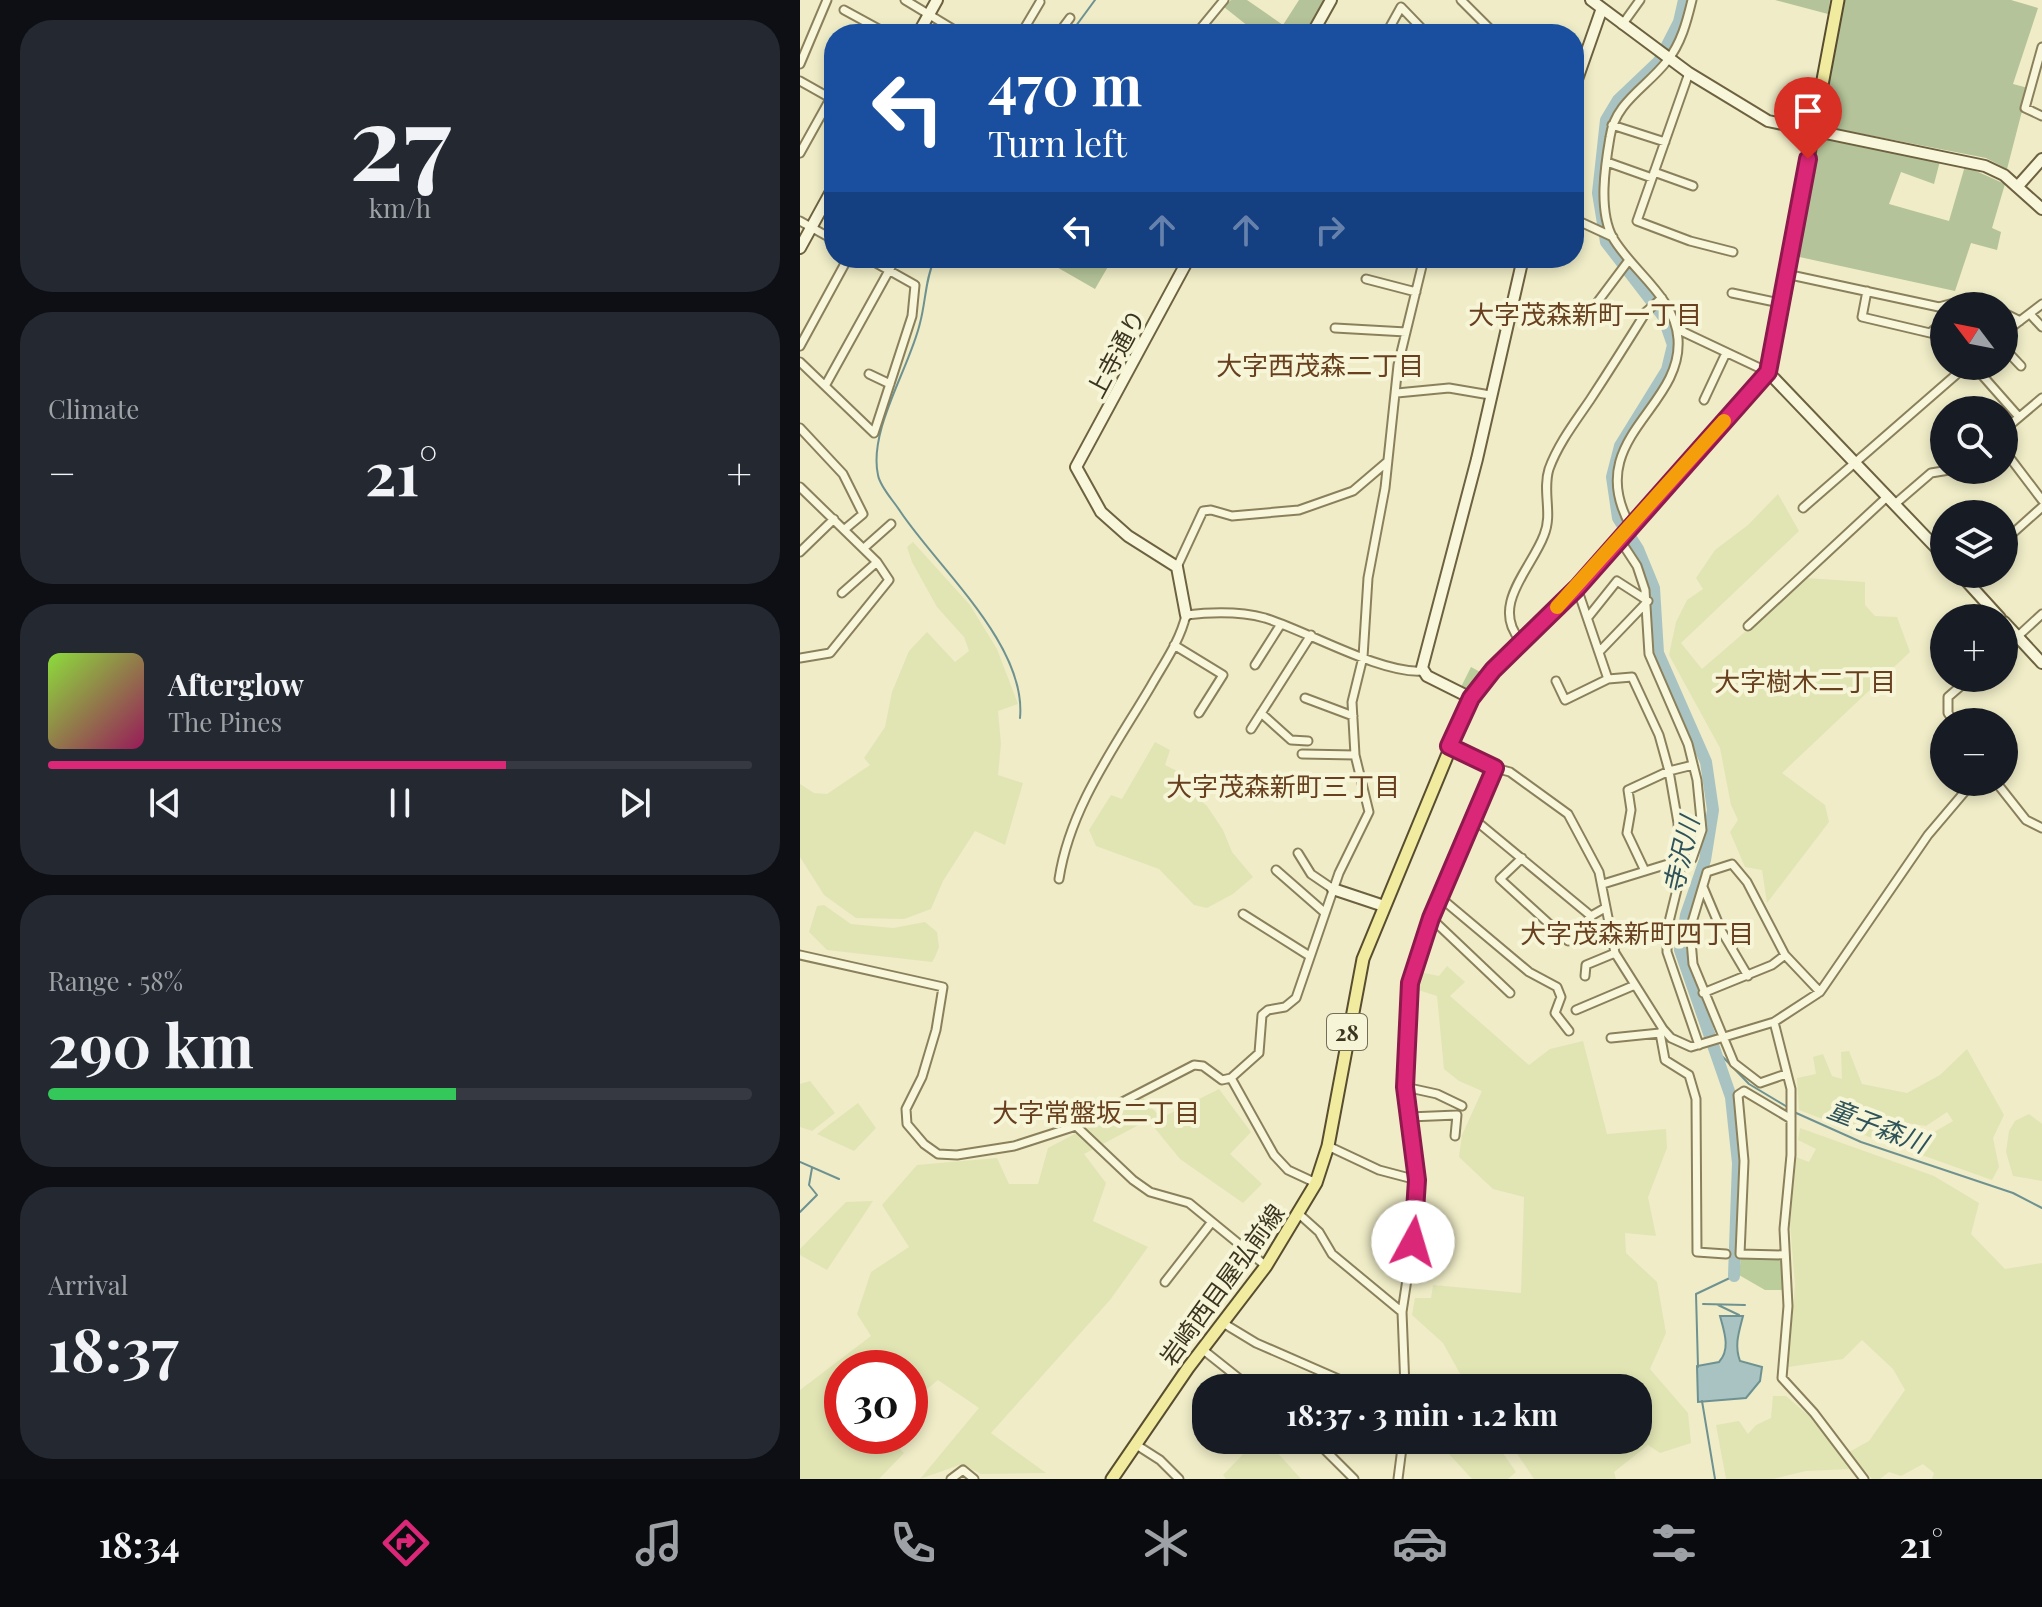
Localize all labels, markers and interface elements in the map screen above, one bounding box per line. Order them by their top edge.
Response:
text: 470 m [988,46,1142,121]
icon: left [856,56,960,160]
text: 27 [349,68,451,207]
pin [1774,77,1842,159]
icon: arrive [1786,89,1830,133]
text: Turn left [988,118,1127,166]
text: km/h [369,190,431,225]
icon: left [1056,208,1100,252]
icon: ahead [1140,208,1184,252]
icon: ahead [1224,208,1268,252]
icon: right [1308,208,1352,252]
north arrow [1930,292,2018,380]
map controls [1930,292,2018,796]
district label: 大字茂森新町一丁目 [1468,296,1702,331]
street label: 上寺通り [1078,303,1152,403]
district label: 大字西茂森二丁目 [1216,347,1424,382]
text: Climate [48,391,139,426]
button: search [1930,396,2018,484]
text: 21° [365,431,438,511]
text: − [48,442,76,501]
text: + [726,442,752,501]
button: layers [1930,500,2018,588]
button: + [1930,604,2018,692]
district label: 大字樹木二丁目 [1714,663,1896,698]
text: Afterglow [168,664,304,704]
text: The Pines [168,704,282,739]
button: − [1930,708,2018,796]
district label: 大字茂森新町三丁目 [1166,768,1400,803]
icon: previous [143,781,187,825]
icon: pause [378,781,422,825]
icon: next [613,781,657,825]
water label: 寺沢川 [1654,810,1706,897]
district label: 大字茂森新町四丁目 [1520,915,1754,950]
text: Range · 58% [48,963,183,998]
text: 290 km [48,1003,254,1083]
road number: 28 [1327,1014,1367,1050]
water label: 童子森川 [1823,1090,1936,1161]
district label: 大字常盤坂二丁目 [992,1094,1200,1129]
street label: 岩崎西目屋弘前線 [1152,1197,1290,1371]
position arrow [1371,1200,1455,1284]
text: Arrival [48,1267,128,1302]
text: 18:37 [48,1307,179,1387]
speed limit sign: 30 [824,1350,928,1454]
text: 18:37 · 3 min · 1.2 km [1286,1394,1558,1434]
icon: directions [378,1515,434,1571]
icon: music [631,1515,687,1571]
icon: phone [885,1515,941,1571]
icon: climate [1138,1515,1194,1571]
icon: car [1392,1515,1448,1571]
icon: filters [1646,1515,1702,1571]
text: 18:34 [99,1519,180,1567]
text: 21° [1899,1519,1943,1567]

